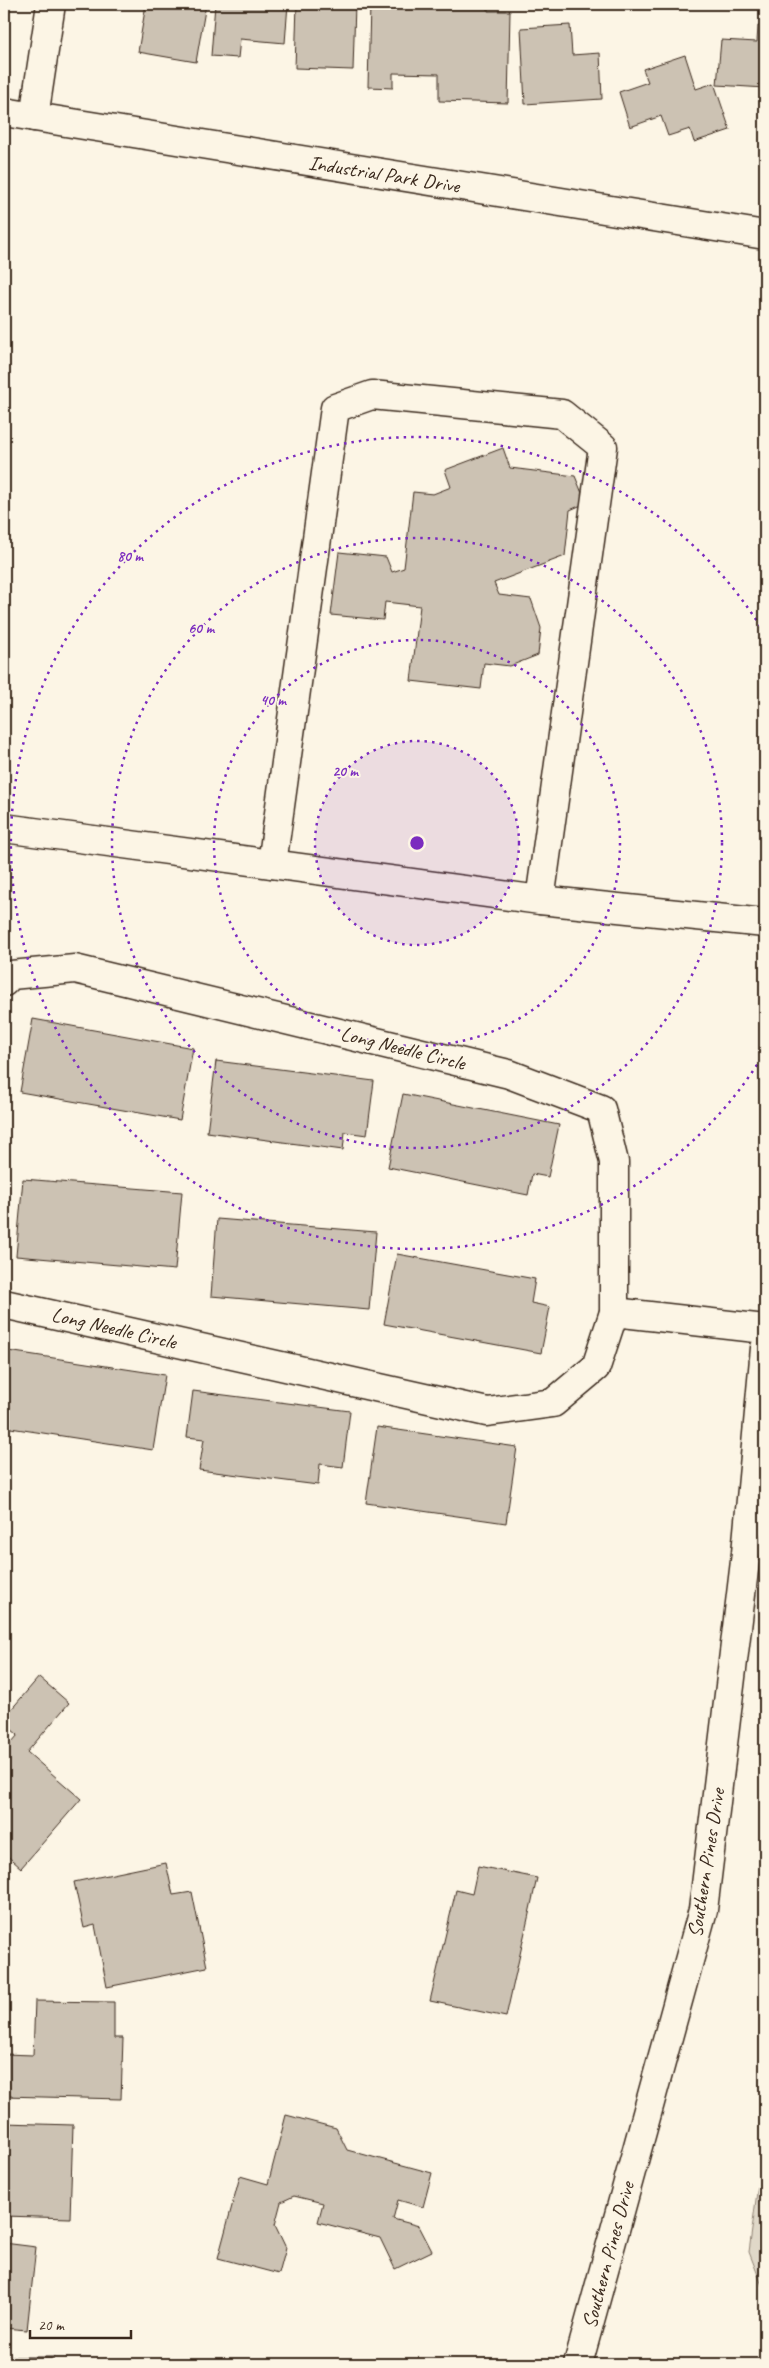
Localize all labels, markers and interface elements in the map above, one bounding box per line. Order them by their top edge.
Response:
street label: Industrial Park Drive [307,149,462,199]
text: 80 m [117,547,144,566]
text: 60 m [188,619,215,638]
text: 40 m [260,691,287,710]
text: 20 m [332,762,359,781]
centre of rings [408,834,426,852]
street label: Long Needle Circle [338,1020,469,1076]
street label: Long Needle Circle [49,1301,180,1355]
street label: Southern Pines Drive [681,1785,731,1939]
street label: Southern Pines Drive [576,2177,641,2331]
scale bar [30,2308,131,2340]
text: 20 m [38,2316,65,2335]

